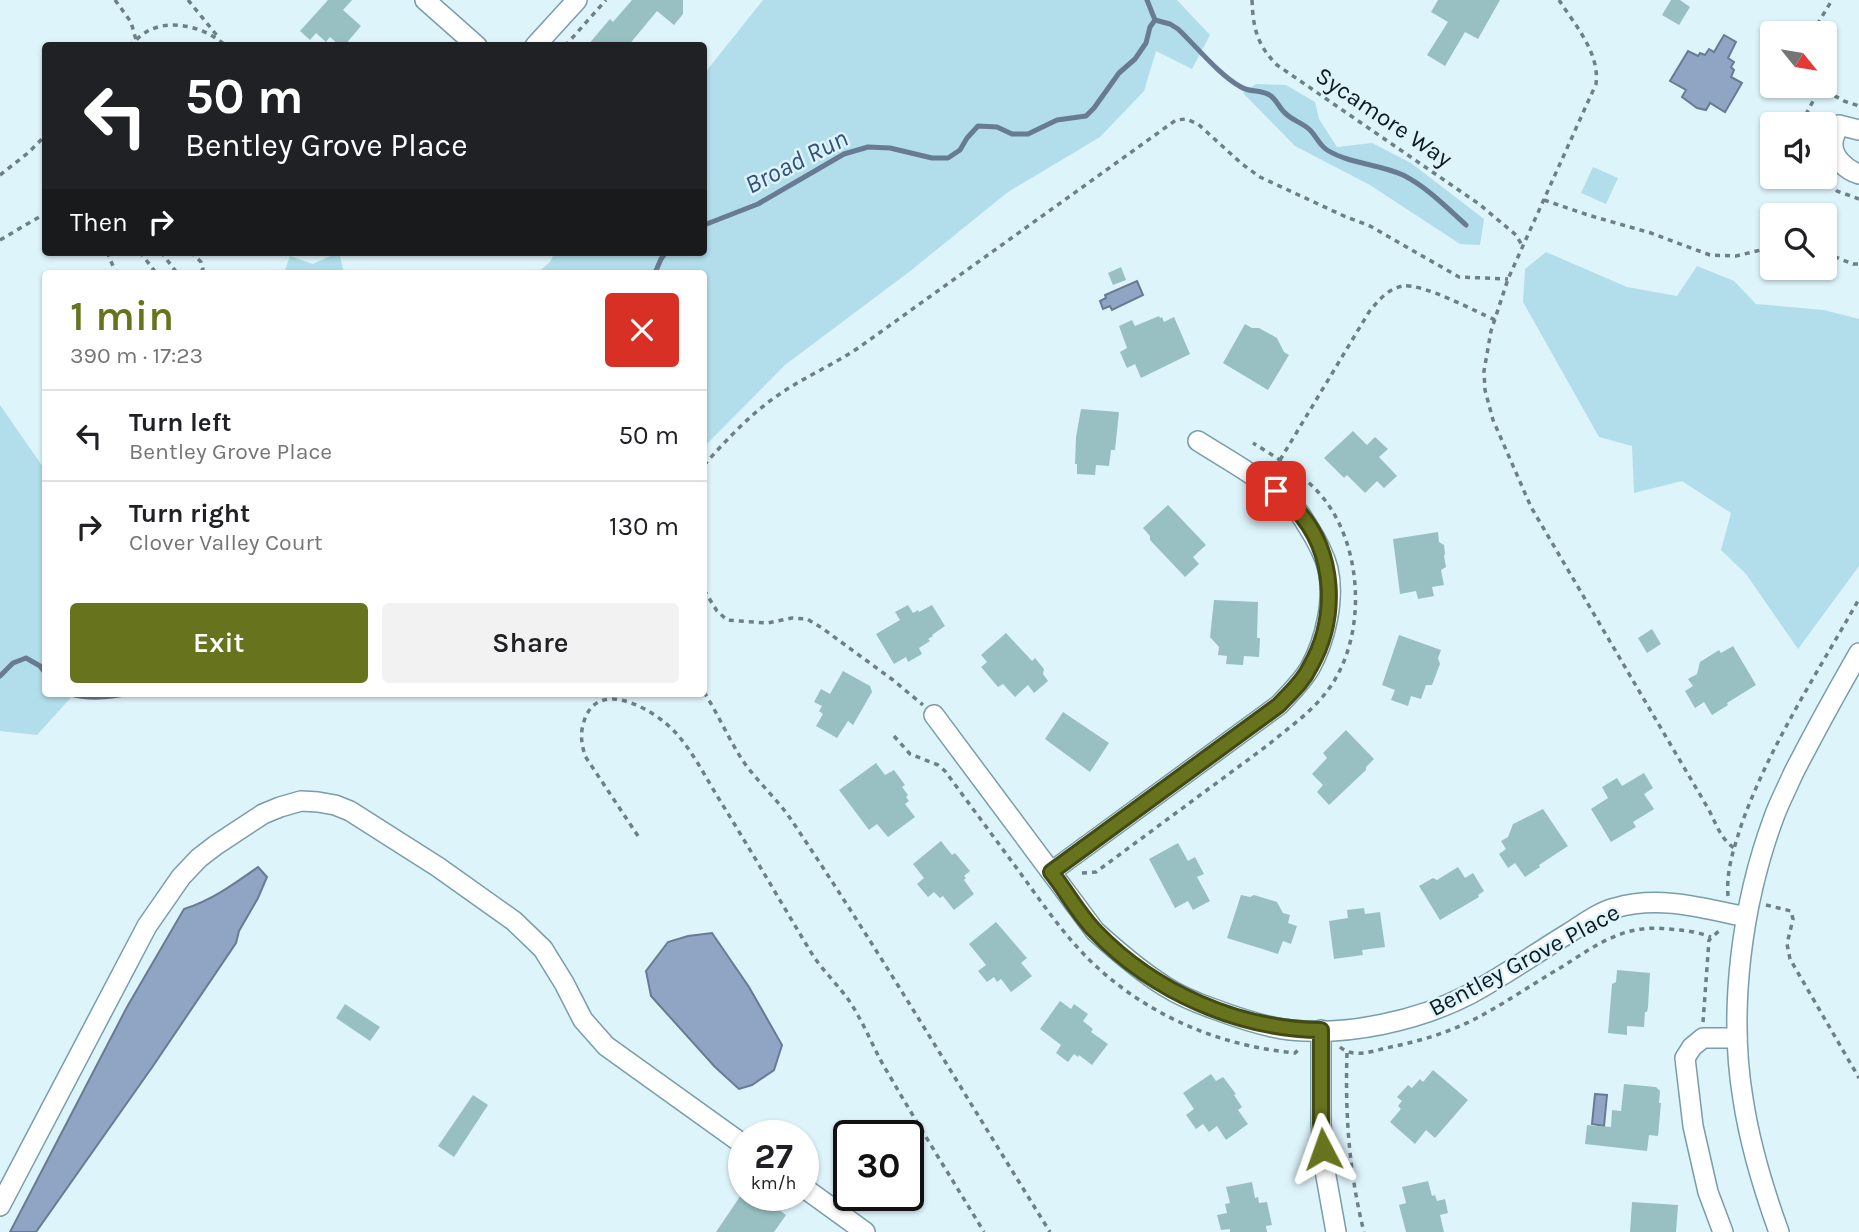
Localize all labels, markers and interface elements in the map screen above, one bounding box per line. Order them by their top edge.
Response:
north arrow [1760,21,1838,98]
map controls [1760,21,1837,280]
street label: Sycamore Way [1310,61,1458,173]
text: 50 m [185,68,303,125]
icon: left [70,70,161,161]
button: sound [1760,112,1837,189]
water label: Broad Run [740,122,853,201]
text: Bentley Grove Place [185,127,468,164]
icon: right [142,203,180,241]
button: search [1760,203,1837,280]
text: Then [70,207,128,238]
text: 1 min [70,291,174,341]
button: close [605,293,679,367]
text: 390 m · 17:23 [70,342,203,369]
text: Turn left [129,407,231,438]
icon: left [70,417,108,455]
text: 50 m [618,420,679,451]
text: Bentley Grove Place [129,438,332,465]
pin [1246,461,1306,521]
icon: arrive [1257,472,1295,510]
text: Turn right [129,498,250,529]
icon: right [70,508,108,546]
text: 130 m [609,511,679,542]
text: Clover Valley Court [129,529,323,556]
button: Exit [70,603,368,683]
button: Share [382,603,679,683]
street label: Bentley Grove Place [1424,898,1624,1022]
position arrow [1286,1112,1360,1186]
speed limit sign: 30 [833,1120,924,1211]
text: 27 [754,1136,793,1177]
text: km/h [751,1172,796,1194]

